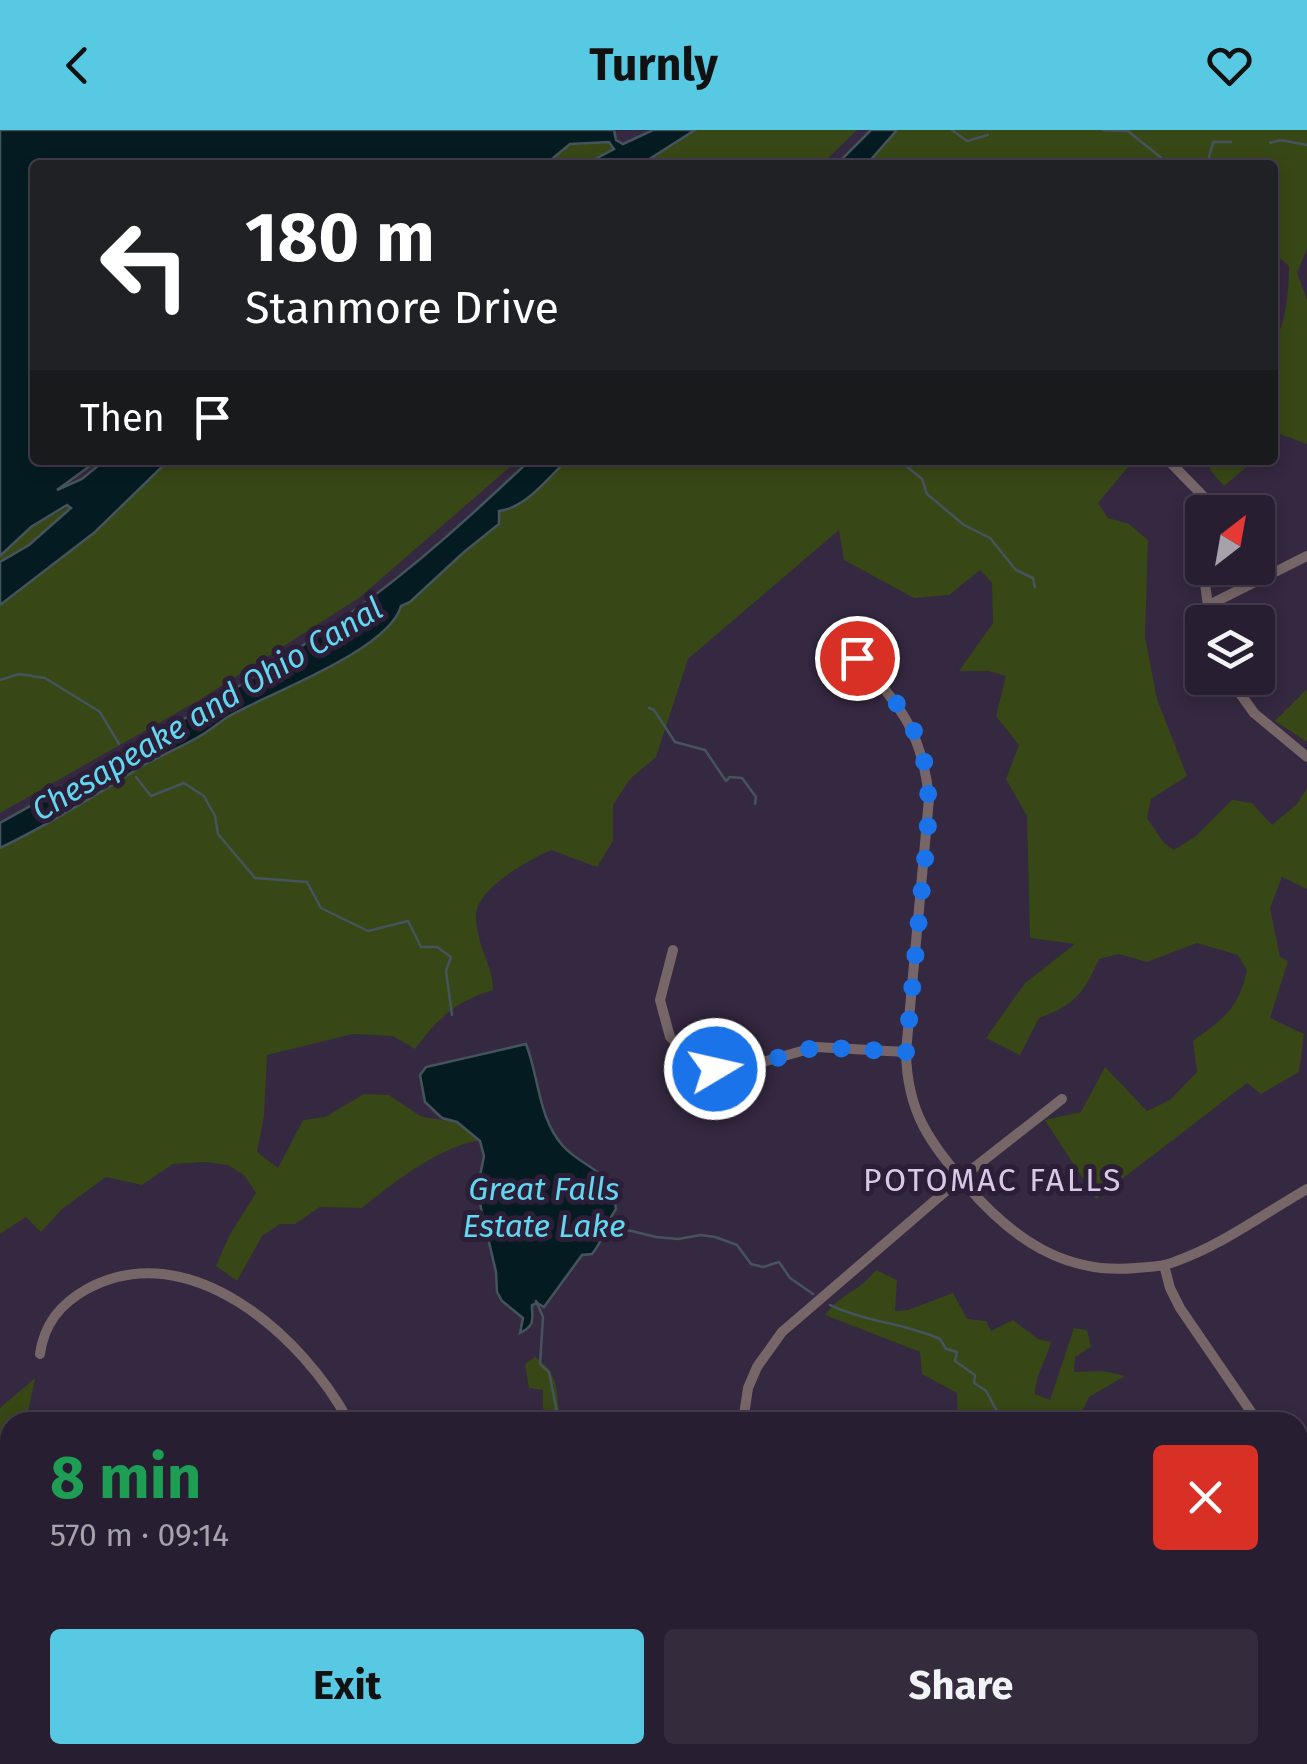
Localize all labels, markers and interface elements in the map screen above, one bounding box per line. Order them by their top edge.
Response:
icon: back [50,38,105,93]
text: Turnly [589,38,718,92]
icon: heart [1202,38,1257,93]
text: 180 m [245,196,435,280]
icon: left [80,200,210,330]
text: Stanmore Drive [245,281,559,335]
icon: arrive [185,390,240,445]
text: Then [80,395,165,441]
north arrow [1185,495,1275,585]
map controls [1185,495,1275,695]
water label: Chesapeake and Ohio Canal [25,589,389,829]
button: layers [1185,605,1275,695]
pin [815,616,900,701]
icon: arrive [830,631,885,686]
position arrow [663,1017,767,1121]
district label: POTOMAC FALLS [863,1161,1123,1199]
water label: Great Falls Estate Lake [462,1170,626,1245]
text: 8 min [50,1442,201,1514]
button: close [1153,1445,1258,1550]
text: 570 m · 09:14 [50,1516,229,1554]
button: Exit [50,1629,644,1744]
button: Share [664,1629,1258,1744]

